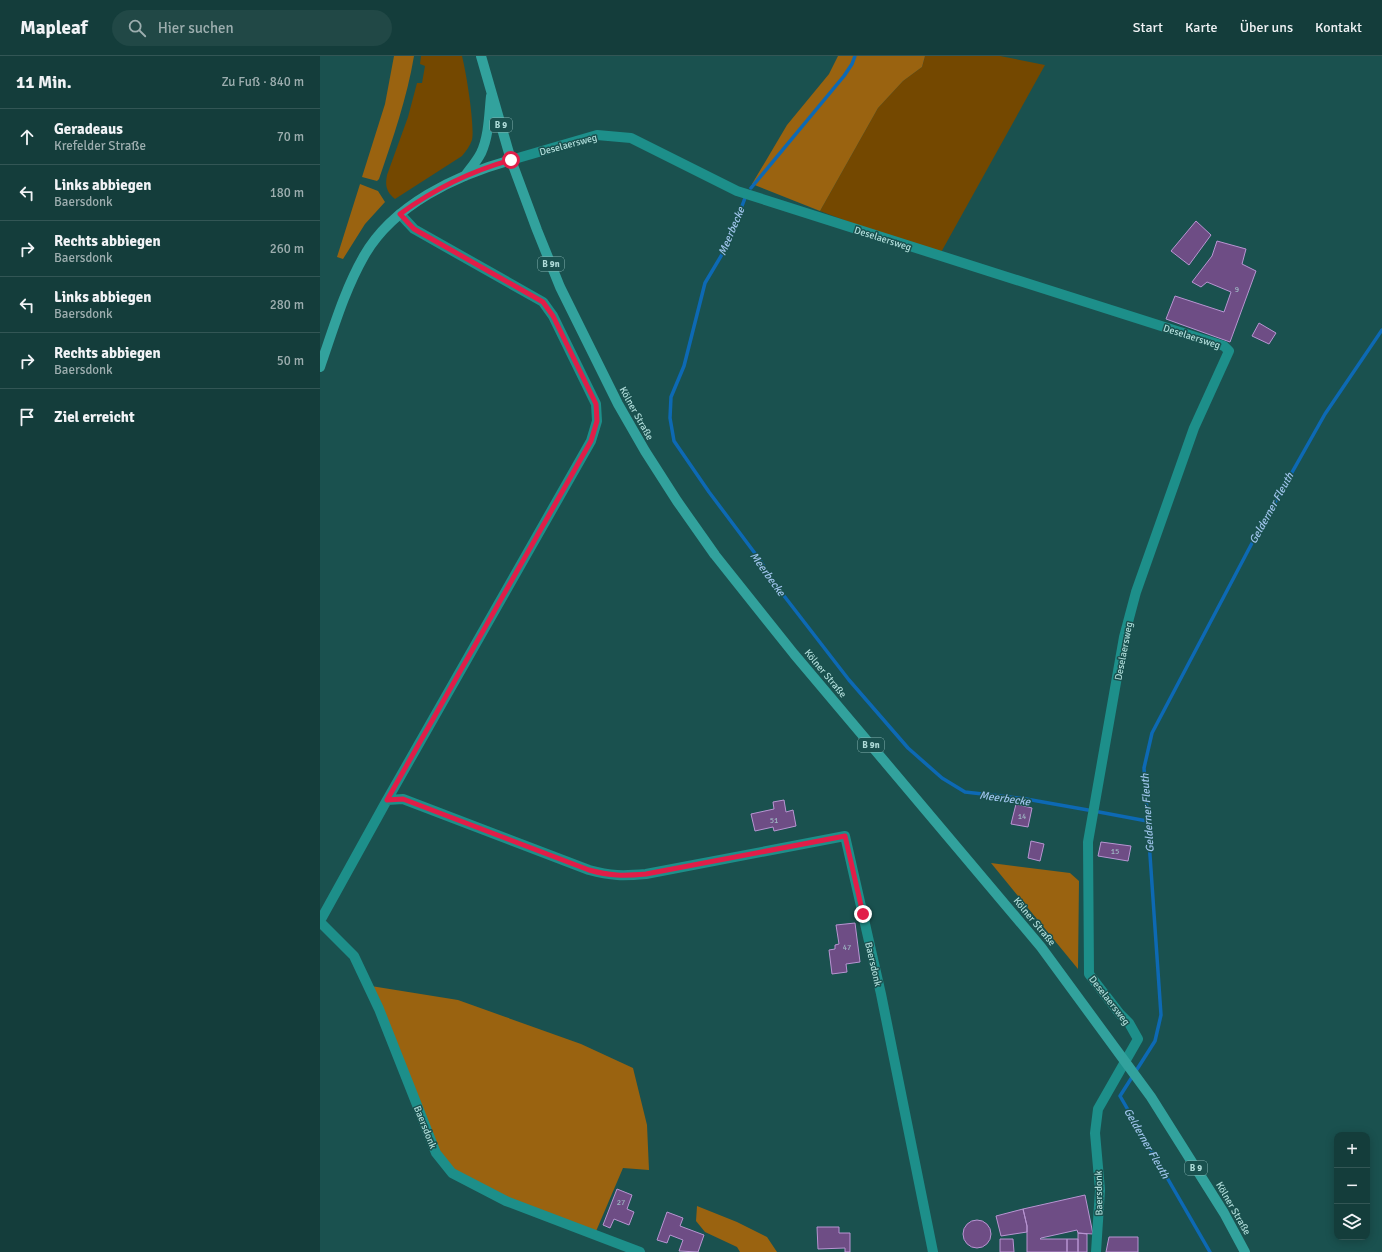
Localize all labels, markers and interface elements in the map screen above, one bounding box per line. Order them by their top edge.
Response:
search box [112,10,392,46]
text: Mapleaf [20,16,88,40]
icon: search [126,17,148,39]
text: Hier suchen [158,19,234,37]
text: Start [1133,19,1163,36]
text: Karte [1185,19,1218,36]
text: Über uns [1240,19,1293,36]
text: Kontakt [1315,19,1362,36]
text: 11 Min. [16,72,72,93]
text: Zu Fuß · 840 m [221,74,304,90]
road number: B 9 [490,118,512,132]
text: Geradeaus [54,120,123,138]
icon: ahead [16,126,38,148]
text: 70 m [277,129,304,145]
street label: Deselaersweg [538,131,598,158]
text: Krefelder Straße [54,138,146,154]
route start [502,151,520,169]
text: Links abbiegen [54,176,151,194]
icon: left [16,182,38,204]
text: 180 m [270,185,304,201]
text: Baersdonk [54,194,113,210]
water label: Meerbecke [715,205,748,257]
street label: Deselaersweg [853,224,913,254]
text: Rechts abbiegen [54,232,161,250]
icon: right [16,238,38,260]
text: 260 m [270,241,304,257]
text: Baersdonk [54,250,113,266]
road number: B 9n [538,257,564,271]
house number: 9 [1235,284,1239,294]
text: Links abbiegen [54,288,151,306]
icon: left [16,294,38,316]
text: 280 m [270,297,304,313]
text: Baersdonk [54,306,113,322]
street label: Deselaersweg [1162,322,1222,352]
text: Rechts abbiegen [54,344,161,362]
icon: right [16,350,38,372]
text: 50 m [277,353,304,369]
text: Baersdonk [54,362,113,378]
street label: Kölner Straße [617,385,656,442]
icon: arrive [16,406,38,428]
text: Ziel erreicht [54,408,135,426]
water label: Gelderner Fleuth [1247,470,1297,546]
water label: Meerbecke [747,550,788,599]
street label: Deselaersweg [1112,621,1136,681]
street label: Kölner Straße [802,647,849,700]
road number: B 9n [858,738,884,752]
water label: Gelderner Fleuth [1138,772,1157,853]
water label: Meerbecke [979,788,1032,809]
house number: 14 [1018,811,1027,821]
house number: 51 [770,815,778,825]
house number: 15 [1111,846,1119,856]
street label: Kölner Straße [1011,895,1058,948]
route end [854,905,872,923]
street label: Baersdonk [862,941,884,988]
house number: 47 [843,942,851,952]
street label: Deselaersweg [1086,974,1132,1028]
street label: Baersdonk [411,1104,439,1151]
water label: Gelderner Fleuth [1121,1106,1173,1182]
map controls [1334,1132,1370,1240]
button: + [1334,1132,1370,1168]
road number: B 9 [1185,1161,1207,1175]
button: − [1334,1168,1370,1204]
street label: Baersdonk [1093,1170,1105,1216]
street label: Kölner Straße [1213,1180,1253,1237]
house number: 27 [617,1197,625,1207]
button: layers [1334,1204,1370,1240]

